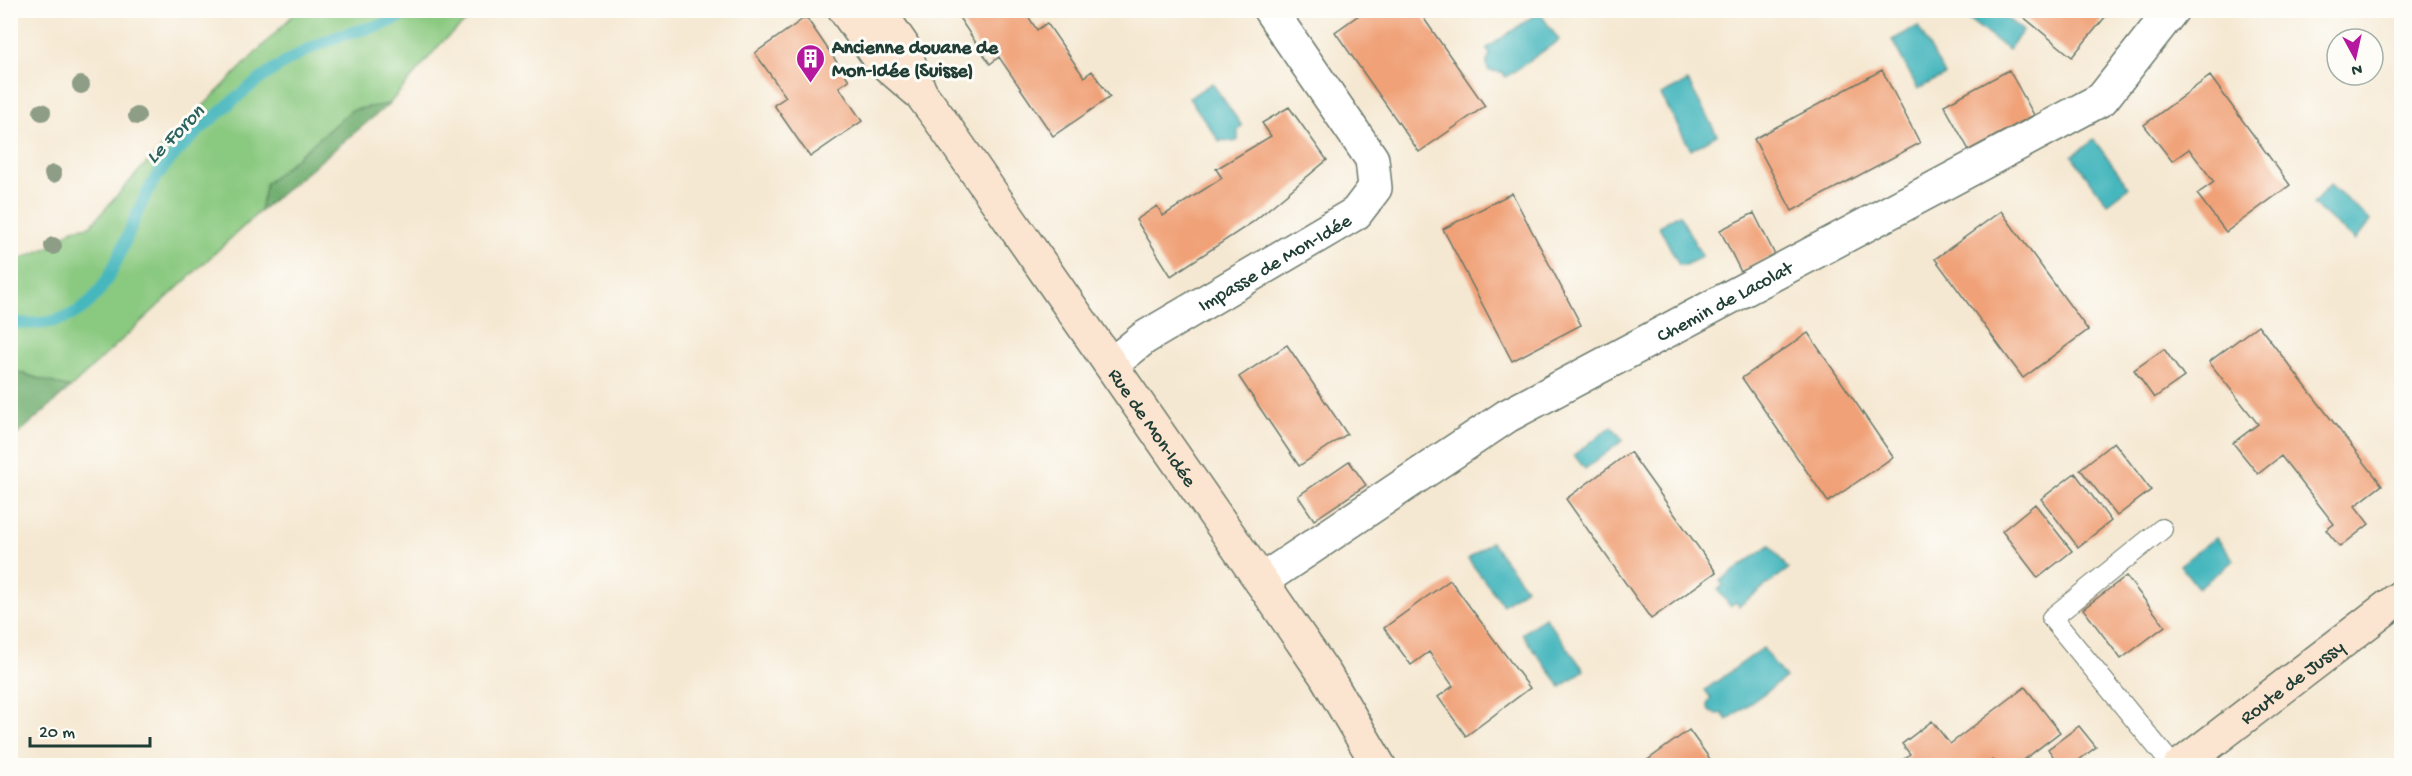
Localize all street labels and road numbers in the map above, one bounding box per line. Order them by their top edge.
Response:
street label: Impasse de Mon-Idée [1195,210,1357,318]
street label: Chemin de Lacolat [1654,257,1799,349]
street label: Rue de Mon-Idée [1102,365,1200,493]
street label: Route de Jussy [2237,636,2350,731]

